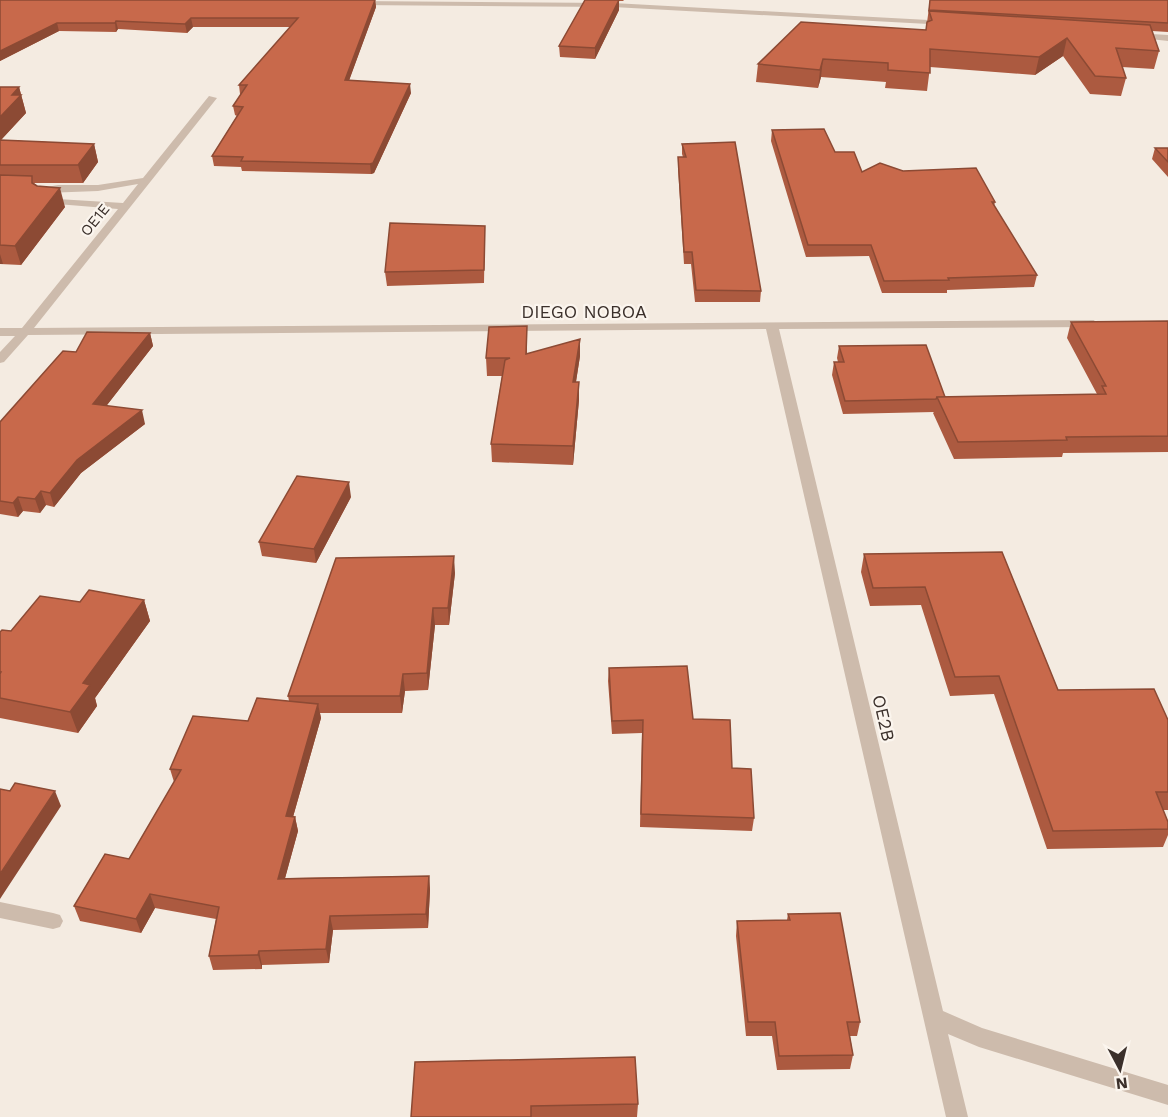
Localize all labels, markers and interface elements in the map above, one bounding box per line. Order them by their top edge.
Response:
street label: OE1E [77,200,113,240]
street label: DIEGO NOBOA [521,301,647,322]
street label: OE2B [868,693,900,743]
north arrow [1090,1039,1150,1099]
text: N [1115,1073,1129,1094]

